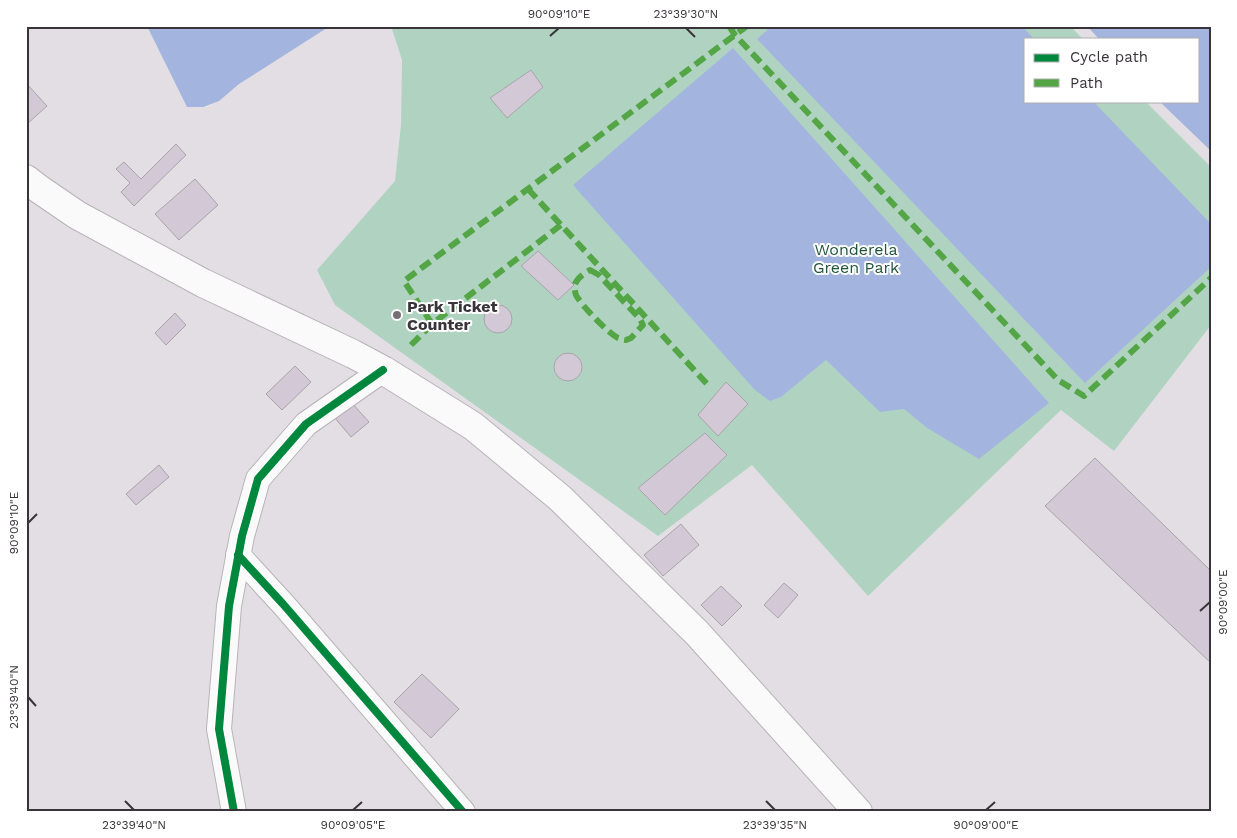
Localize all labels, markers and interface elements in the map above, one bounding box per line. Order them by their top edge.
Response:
text: 90°09'10"E [528,7,591,21]
text: 23°39'30"N [654,7,718,21]
legend [1024,38,1200,102]
text: Cycle path [1070,48,1148,66]
text: Path [1070,74,1103,92]
park label: Wonderela Green Park [813,240,899,277]
place label: Park Ticket Counter [407,297,498,334]
marker: Park Ticket Counter [391,309,403,321]
text: 90°09'10"E [7,491,21,554]
text: 90°09'00"E [1216,569,1230,635]
text: 23°39'40"N [7,665,21,729]
text: 23°39'40"N [102,818,166,832]
text: 90°09'05"E [320,818,386,832]
text: 23°39'35"N [743,818,807,832]
text: 90°09'00"E [953,818,1019,832]

